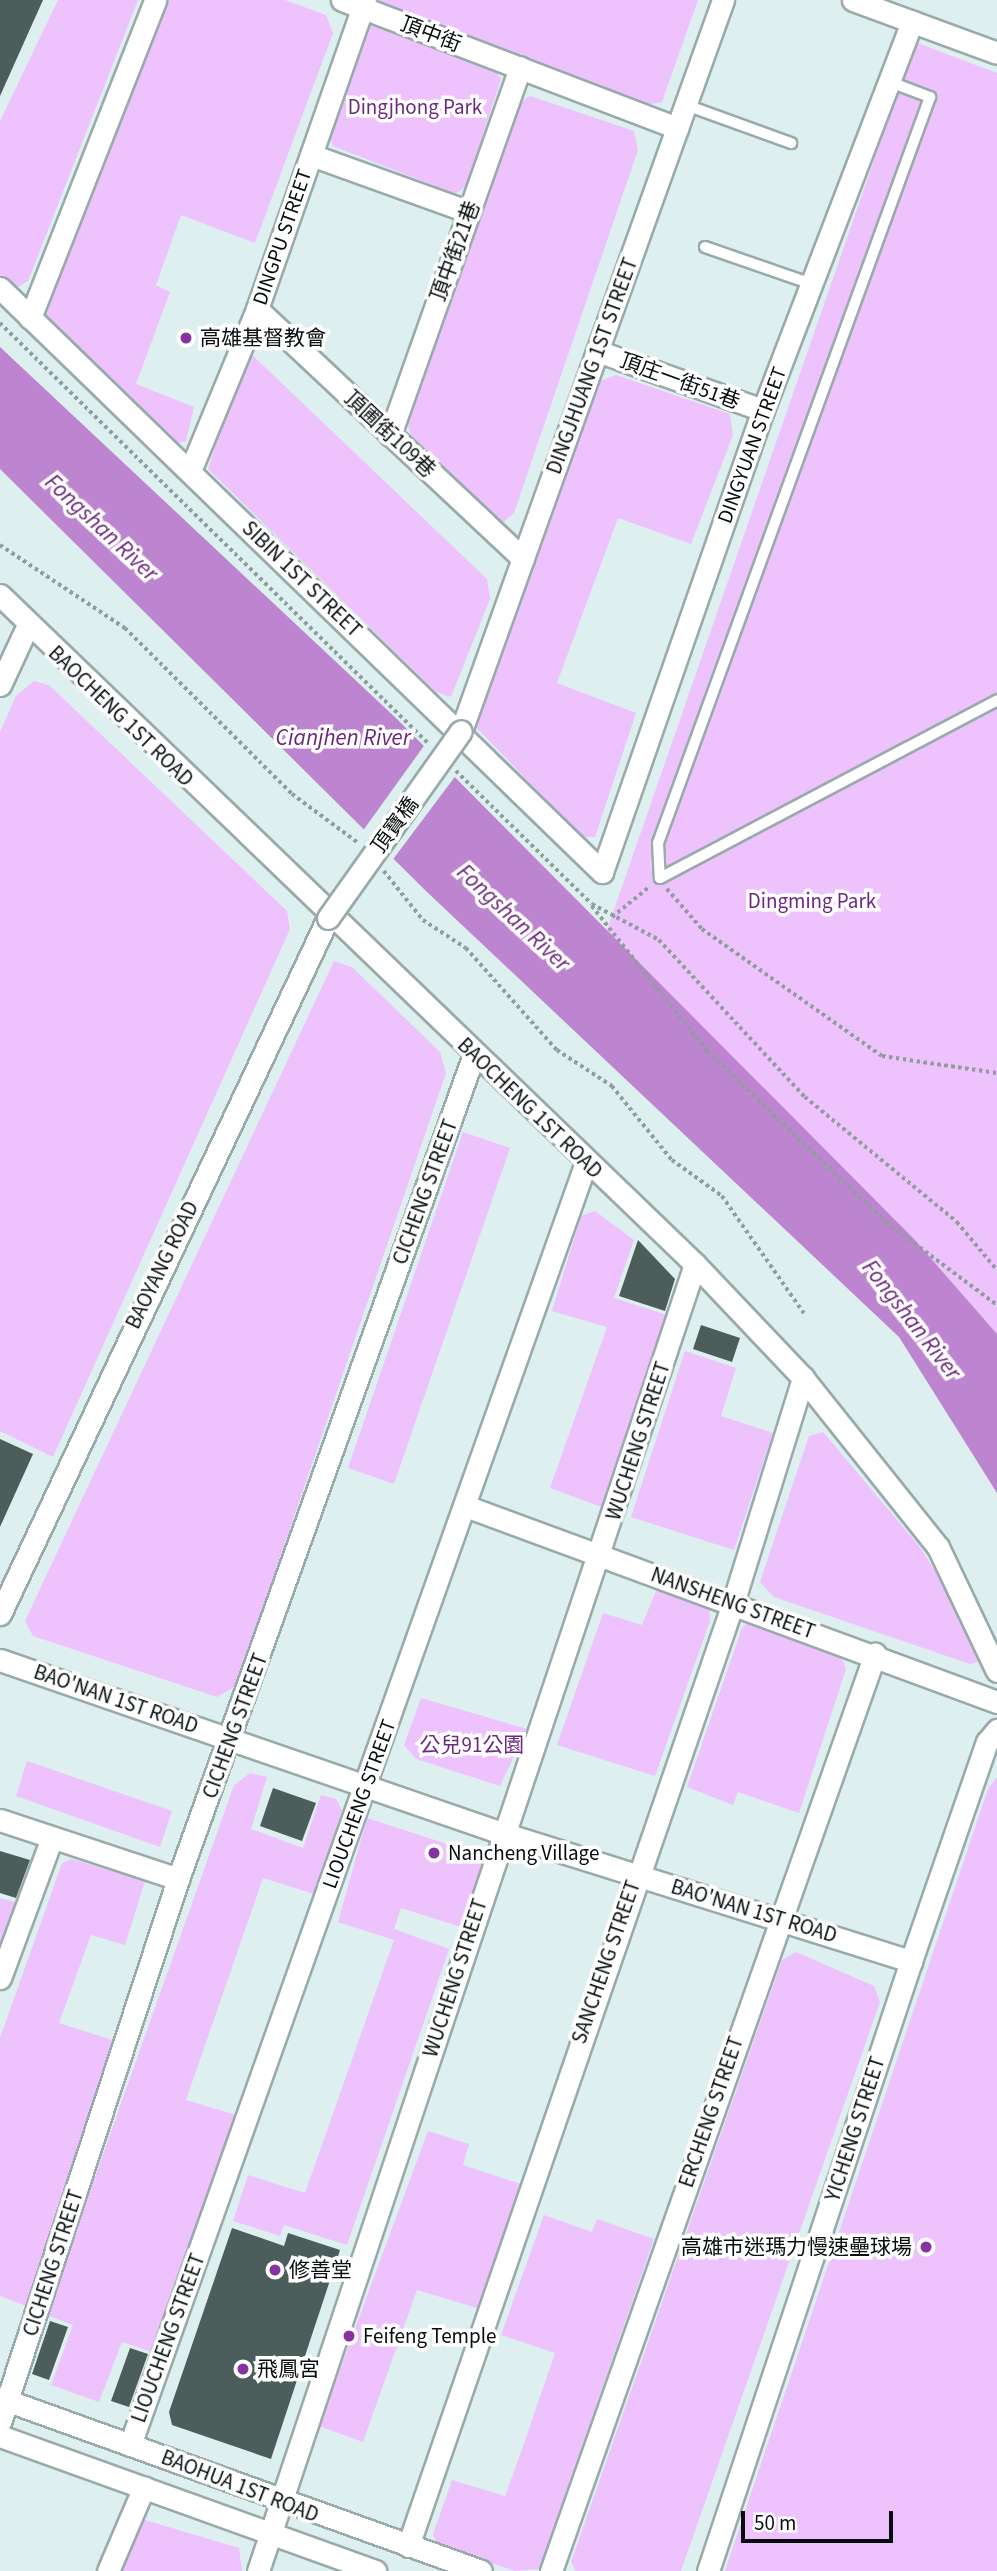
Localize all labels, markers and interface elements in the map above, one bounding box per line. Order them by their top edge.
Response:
street label: 頂中街 [397,11,465,57]
park label: Dingjhong Park [348,94,482,120]
street label: DINGPU STREET [247,166,317,308]
street label: 頂中街21巷 [425,197,485,305]
street label: DINGJHUANG 1ST STREET [541,254,643,478]
place label: 高雄基督教會 [200,325,326,351]
marker: 高雄基督教會 [178,330,194,346]
street label: 頂庄一街51巷 [617,348,743,414]
street label: DINGYUAN STREET [712,363,792,527]
street label: 頂圃街109巷 [339,385,441,483]
water label: Fongshan River [39,469,163,587]
street label: SIBIN 1ST STREET [237,516,367,642]
street label: BAOCHENG 1ST ROAD [43,640,199,792]
water label: Cianjhen River [275,724,411,752]
street label: 頂寶橋 [366,792,424,858]
water label: Fongshan River [451,859,575,977]
park label: Dingming Park [748,888,876,914]
street label: BAOCHENG 1ST ROAD [452,1032,608,1184]
street label: CICHENG STREET [387,1116,463,1268]
street label: BAOYANG ROAD [120,1197,204,1333]
water label: Fongshan River [856,1255,966,1385]
street label: WUCHENG STREET [601,1359,675,1523]
street label: NANSHENG STREET [648,1562,818,1644]
street label: CICHENG STREET [197,1650,273,1802]
street label: BAO'NAN 1ST ROAD [30,1659,202,1739]
street label: LIOUCHENG STREET [317,1716,401,1892]
park label: 公兒91公園 [420,1732,524,1758]
place label: Nancheng Village [448,1840,599,1866]
marker: Nancheng Village [426,1845,442,1861]
street label: BAO'NAN 1ST ROAD [668,1874,840,1948]
street label: SANCHENG STREET [566,1877,646,2047]
street label: WUCHENG STREET [418,1896,492,2060]
street label: ERCHENG STREET [673,2033,749,2191]
street label: YICHENG STREET [820,2054,890,2204]
street label: CICHENG STREET [17,2187,89,2339]
place label: 高雄市迷瑪力慢速壘球場 [681,2234,912,2260]
marker: 高雄市迷瑪力慢速壘球場 [918,2239,934,2255]
street label: LIOUCHENG STREET [126,2250,210,2426]
place label: 修善堂 [289,2257,352,2283]
marker: 修善堂 [267,2262,283,2278]
place label: Feifeng Temple [363,2323,496,2349]
marker: Feifeng Temple [341,2328,357,2344]
place label: 飛鳳宮 [257,2356,320,2382]
marker: 飛鳳宮 [235,2361,251,2377]
street label: BAOHUA 1ST ROAD [158,2444,322,2528]
scale bar [745,2498,897,2542]
text: 50 m [754,2508,796,2538]

